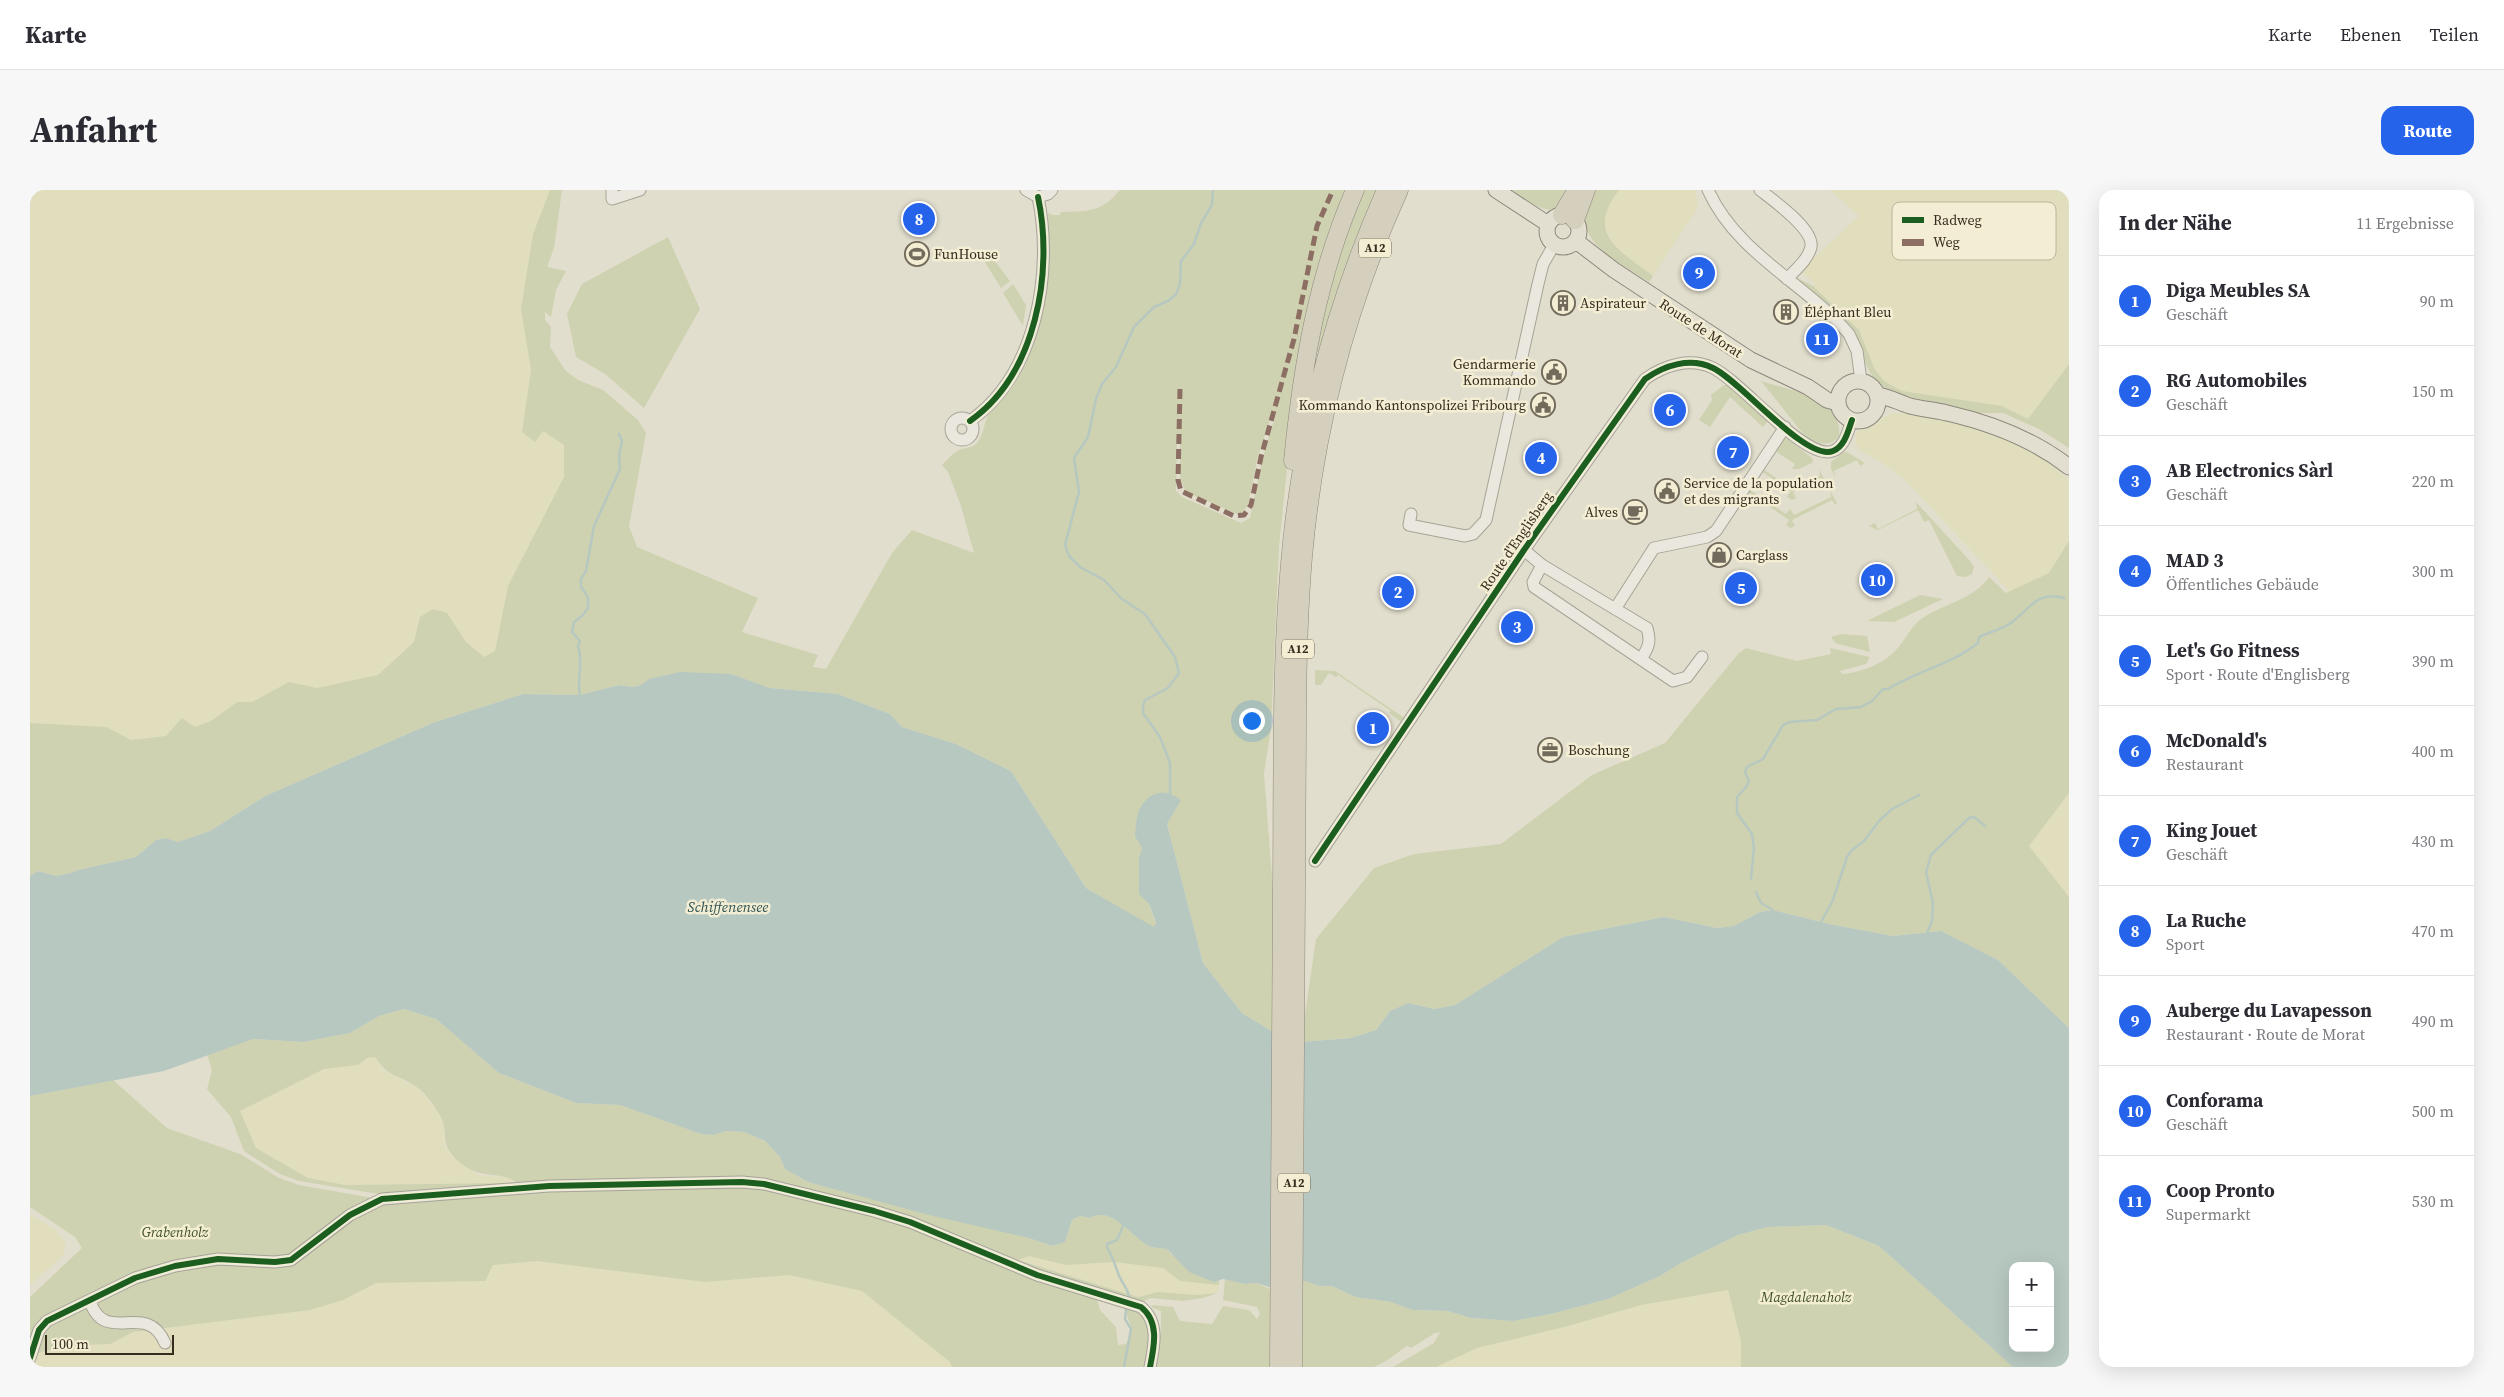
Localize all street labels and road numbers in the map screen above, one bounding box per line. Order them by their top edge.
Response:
road number: A12 [1359,238,1391,258]
street label: Route de Morat [1656,294,1747,363]
street label: Route d'Englisberg [1475,487,1557,595]
road number: A12 [1282,639,1314,658]
road number: A12 [1278,1174,1310,1192]

